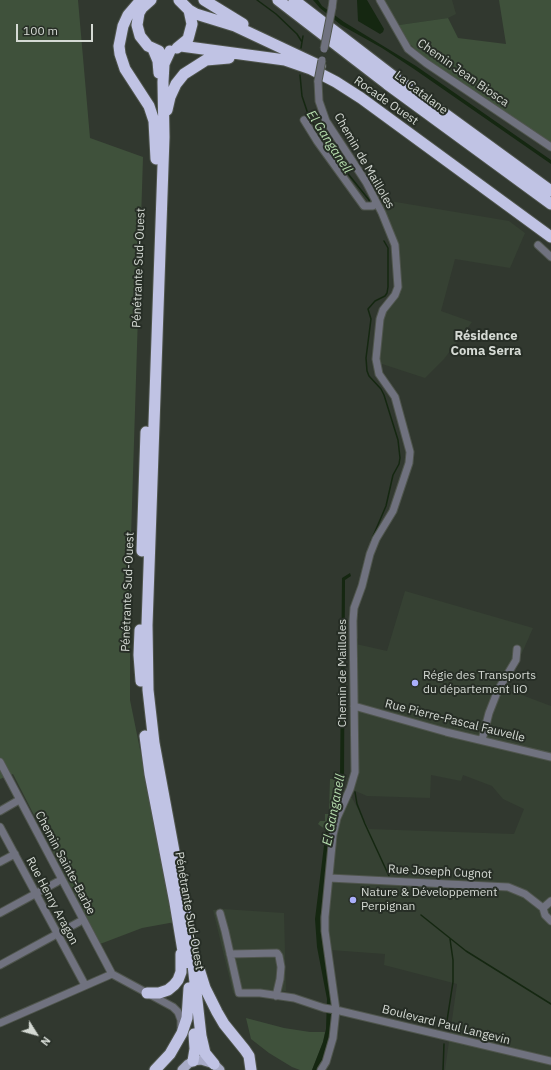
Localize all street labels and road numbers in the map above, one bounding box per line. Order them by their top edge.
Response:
street label: Chemin Jean Biosca [414,36,512,110]
street label: La Catalane [392,68,450,118]
street label: Rocade Ouest [351,74,421,128]
street label: Chemin de Mailloles [331,110,397,212]
street label: Pénétrante Sud-Ouest [130,208,148,328]
street label: Pénétrante Sud-Ouest [119,532,137,652]
street label: Chemin de Mailloles [336,619,350,727]
street label: Rue Pierre-Pascal Fauvelle [383,697,527,745]
street label: Chemin Sainte-Barbe [32,809,98,917]
street label: Pénétrante Sud-Ouest [171,851,207,971]
street label: Rue Henry Aragon [23,855,81,947]
street label: Rue Joseph Cugnot [388,862,492,882]
street label: Boulevard Paul Langevin [380,1002,512,1048]

